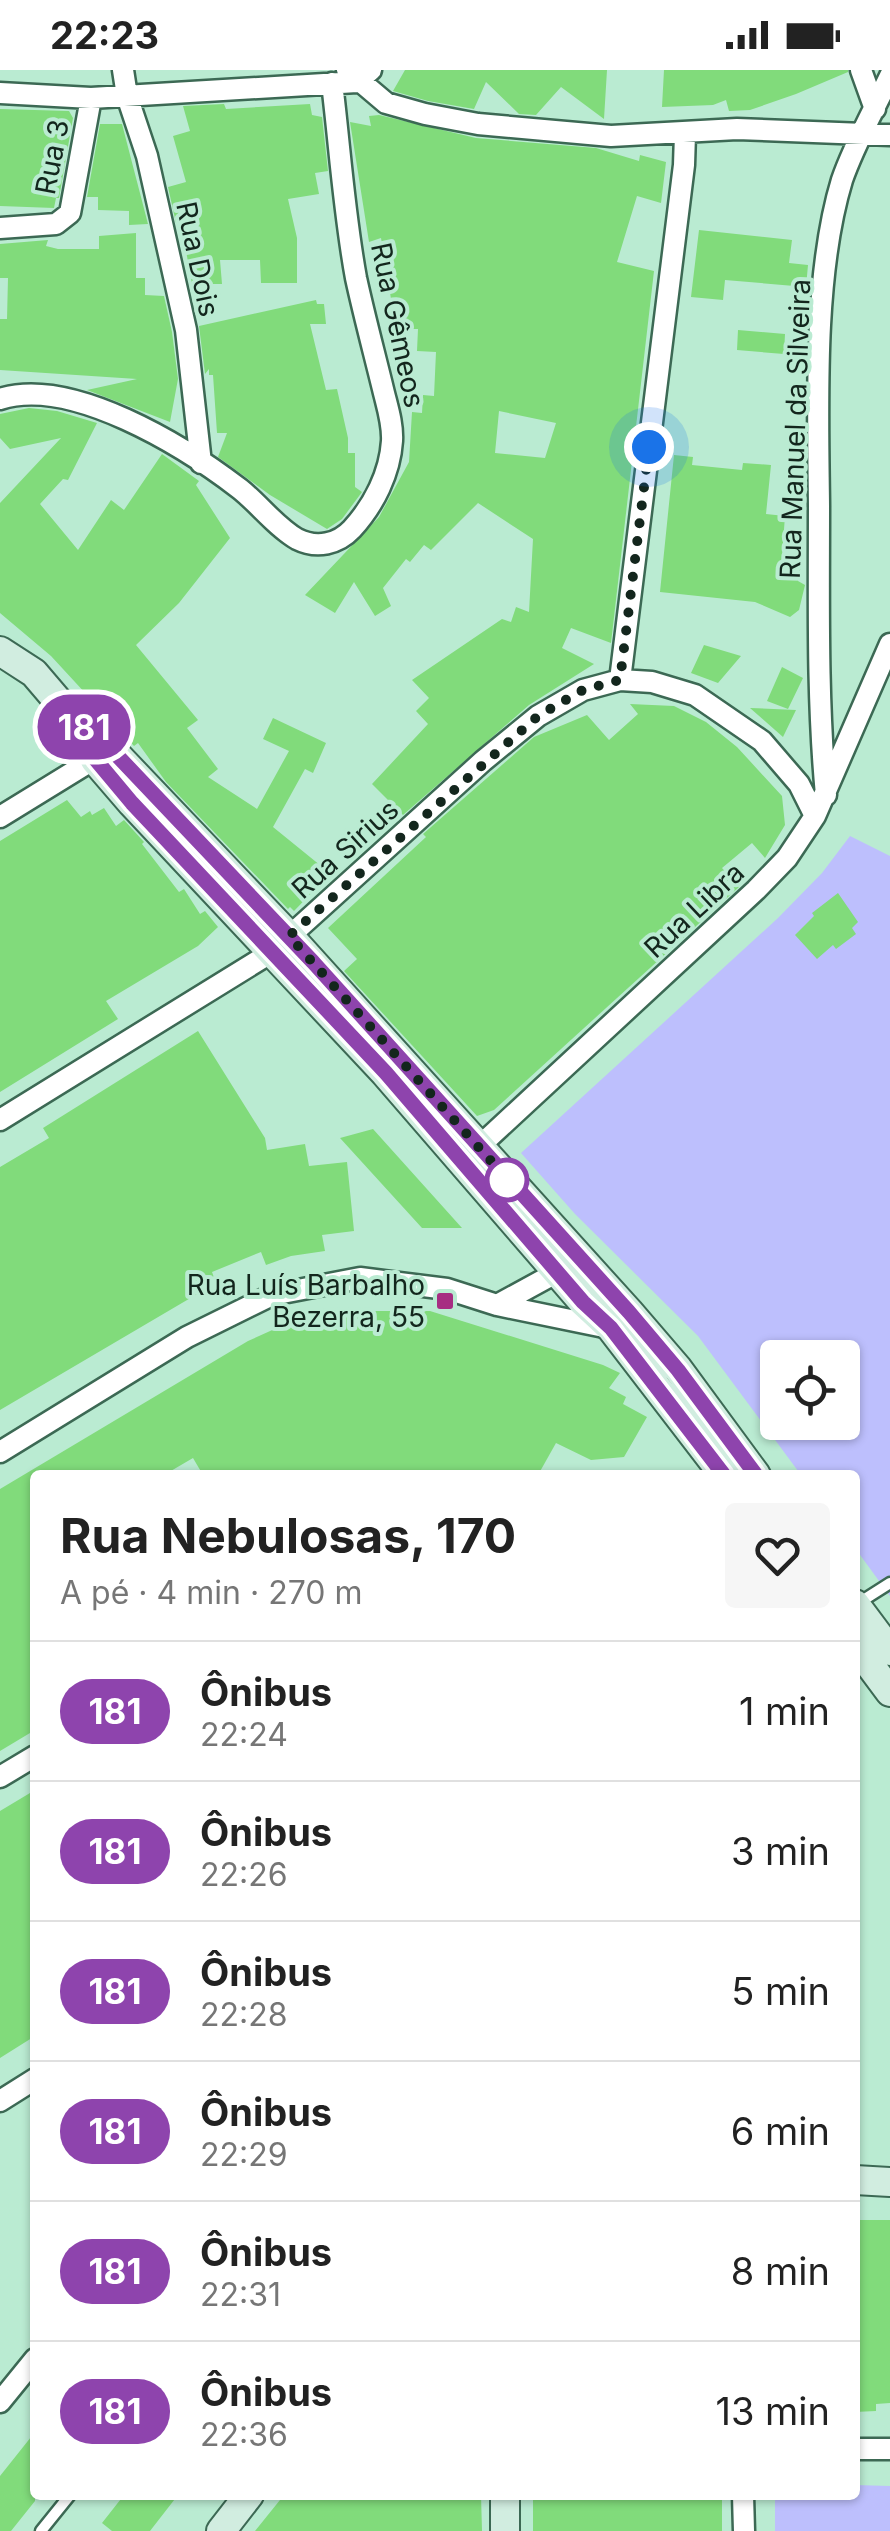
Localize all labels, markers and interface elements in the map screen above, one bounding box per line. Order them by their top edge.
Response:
text: 22:23 [50,12,159,58]
street label: Rua 3 [28,117,76,197]
street label: Rua Dois [169,198,227,320]
street label: Rua Gêmeos [364,239,432,411]
street label: Rua Manuel da Silveira [773,278,817,580]
your location [624,422,674,472]
line badge: 181 [27,694,142,760]
text: 181 [58,706,110,748]
street label: Rua Sirius [285,792,405,906]
street label: Rua Libra [637,855,751,965]
unlabelled marker [486,1159,528,1201]
place label: Rua Luís Barbalho Bezerra, 55 [187,1268,425,1334]
marker: Rua Luís Barbalho Bezerra, 55 [434,1290,456,1312]
map controls [760,1340,860,1440]
button: locate [760,1340,860,1440]
button: heart [725,1503,830,1608]
text: Rua Nebulosas, 170 [60,1506,516,1565]
text: A pé · 4 min · 270 m [60,1573,362,1612]
text: Ônibus [200,1669,332,1715]
text: 1 min [739,1688,830,1734]
text: 181 [89,1690,141,1732]
text: 22:24 [200,1715,288,1754]
text: Ônibus [200,1809,332,1855]
text: 3 min [731,1828,830,1874]
text: 181 [89,1830,141,1872]
text: 22:26 [200,1855,288,1894]
text: Ônibus [200,1949,332,1995]
text: 5 min [731,1968,830,2014]
text: 181 [89,1970,141,2012]
text: 22:28 [200,1995,288,2034]
text: Ônibus [200,2089,332,2135]
text: 6 min [731,2108,830,2154]
text: 181 [89,2110,141,2152]
text: 22:29 [200,2135,288,2174]
text: Ônibus [200,2229,332,2275]
text: 8 min [731,2248,830,2294]
text: 181 [89,2250,141,2292]
text: 22:31 [200,2275,281,2314]
text: Ônibus [200,2369,332,2415]
text: 13 min [715,2388,830,2434]
text: 181 [89,2390,141,2432]
text: 22:36 [200,2415,288,2454]

